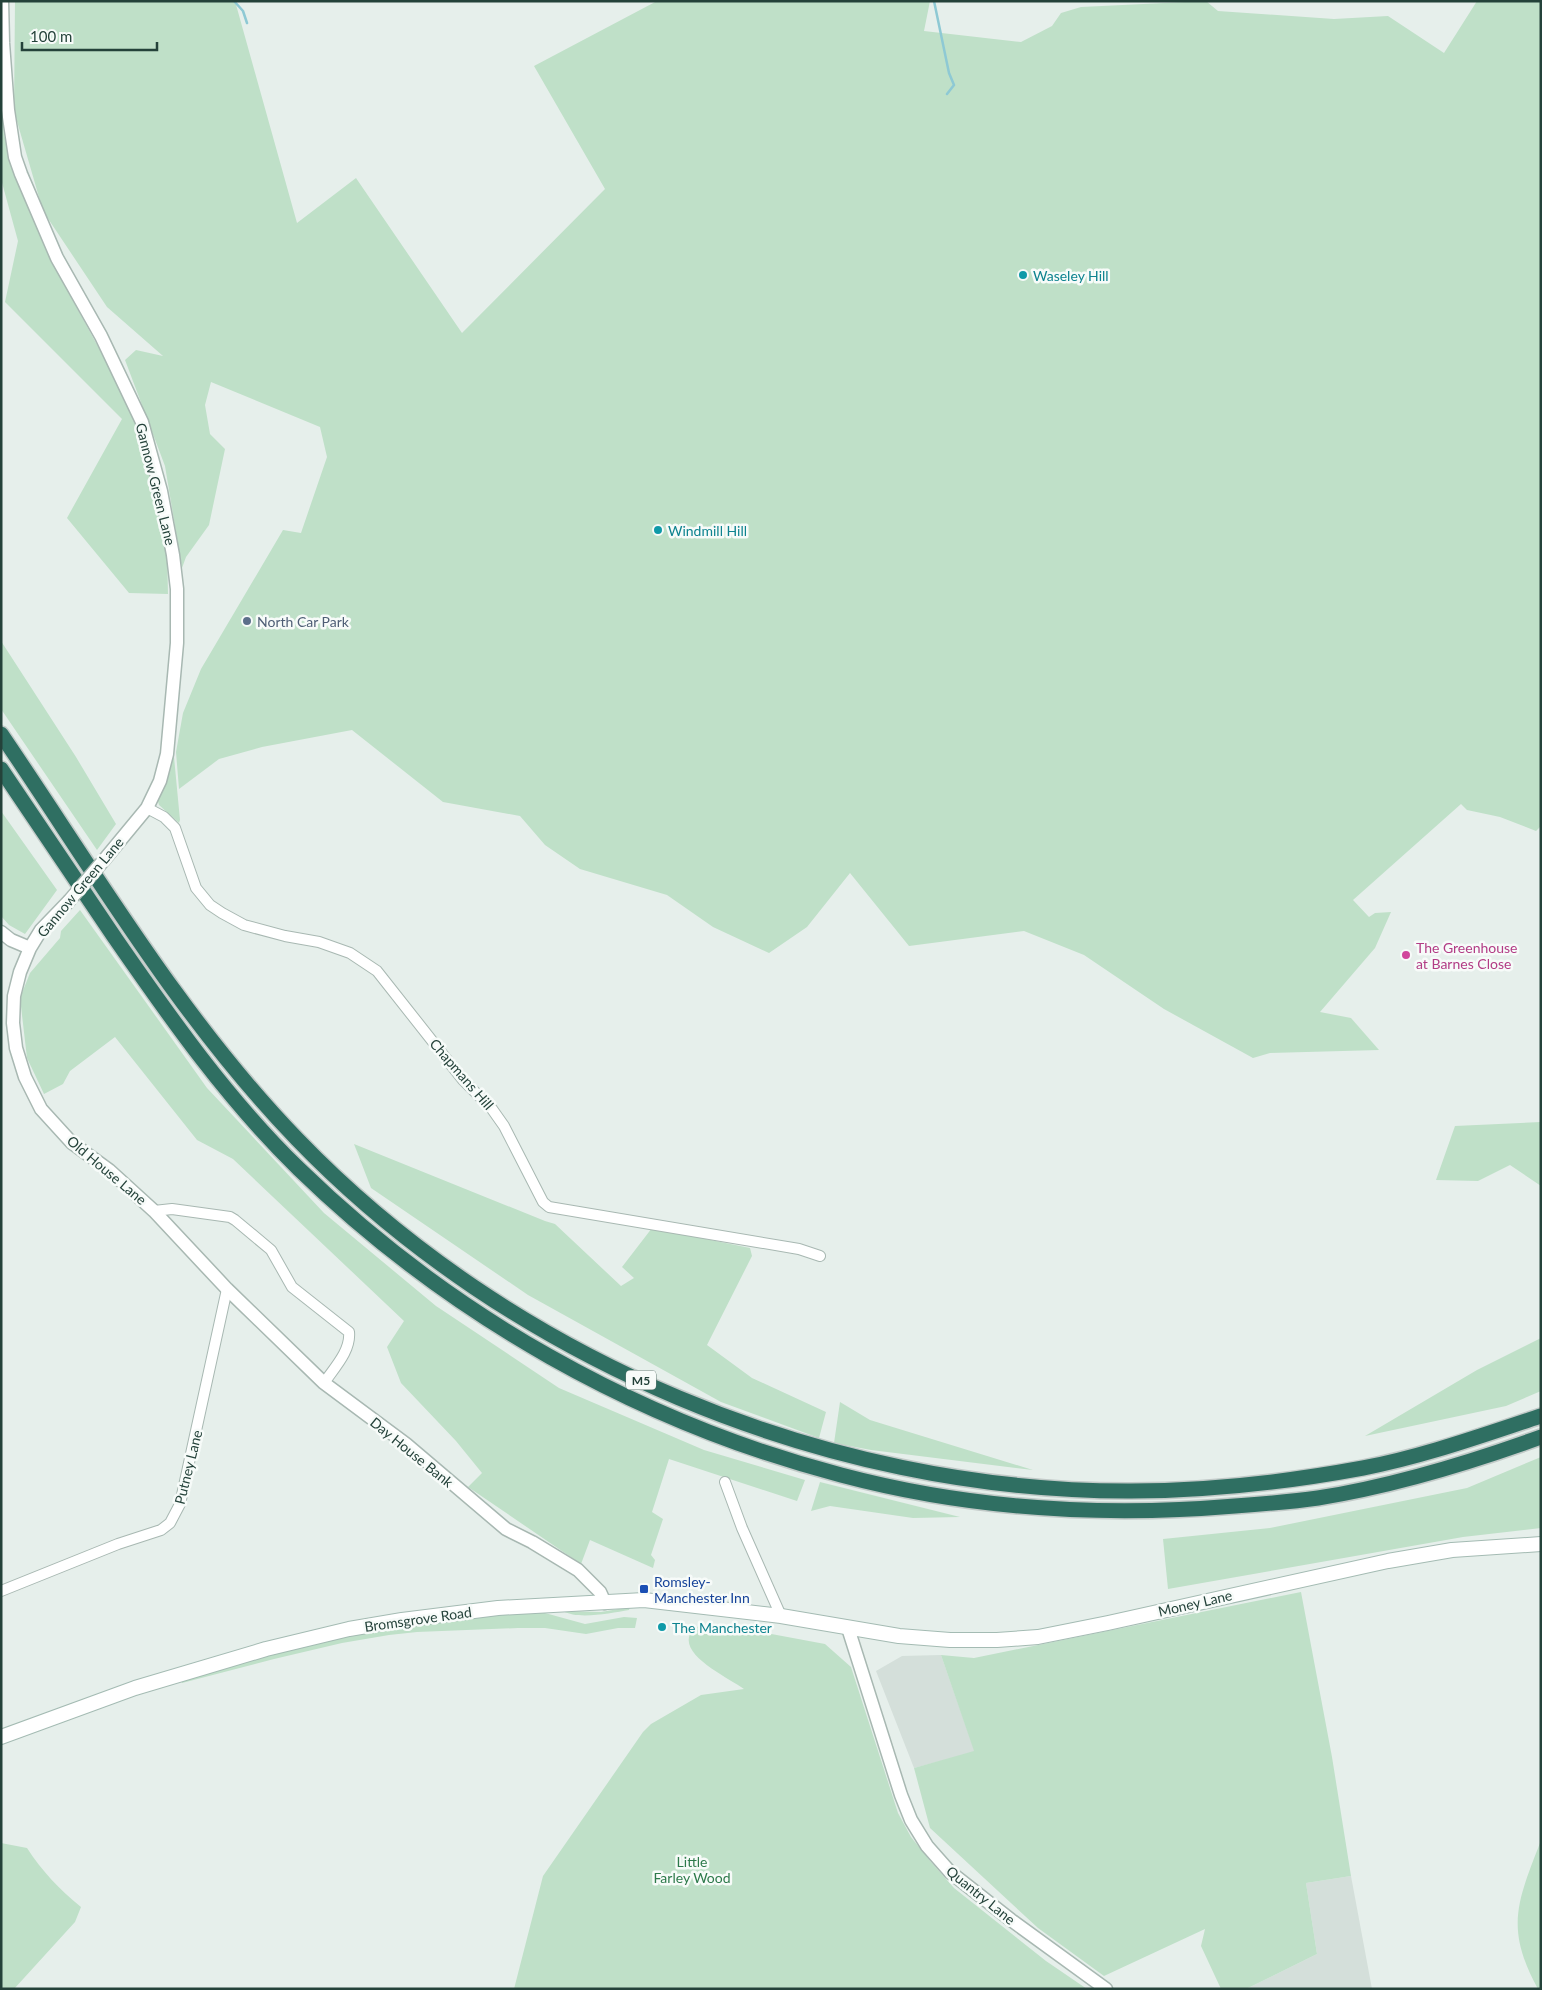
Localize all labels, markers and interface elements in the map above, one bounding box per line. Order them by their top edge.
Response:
scale bar [22,20,158,52]
text: 100 m [30,27,72,45]
place label: Waseley Hill [1033,267,1109,284]
marker: Waseley Hill [1017,269,1029,281]
street label: Gannow Green Lane [133,421,179,547]
place label: Windmill Hill [668,522,747,539]
marker: Windmill Hill [652,524,664,536]
place label: North Car Park [257,613,350,630]
marker: North Car Park [241,615,253,627]
street label: Gannow Green Lane [33,834,127,940]
place label: The Greenhouse at Barnes Close [1416,939,1517,972]
marker: The Greenhouse at Barnes Close [1400,949,1412,961]
street label: Chapmans Hill [427,1035,497,1113]
street label: Old House Lane [64,1132,150,1208]
road number: M5 [626,1370,656,1390]
street label: Day House Bank [367,1413,458,1491]
street label: Putney Lane [171,1428,205,1506]
place label: Romsley- Manchester Inn [654,1573,750,1606]
marker: Romsley- Manchester Inn [638,1583,650,1595]
street label: Money Lane [1156,1586,1234,1620]
street label: Bromsgrove Road [363,1603,473,1635]
place label: The Manchester [672,1619,772,1636]
marker: The Manchester [656,1621,668,1633]
park label: Little Farley Wood [653,1853,731,1886]
street label: Quantry Lane [943,1862,1019,1928]

